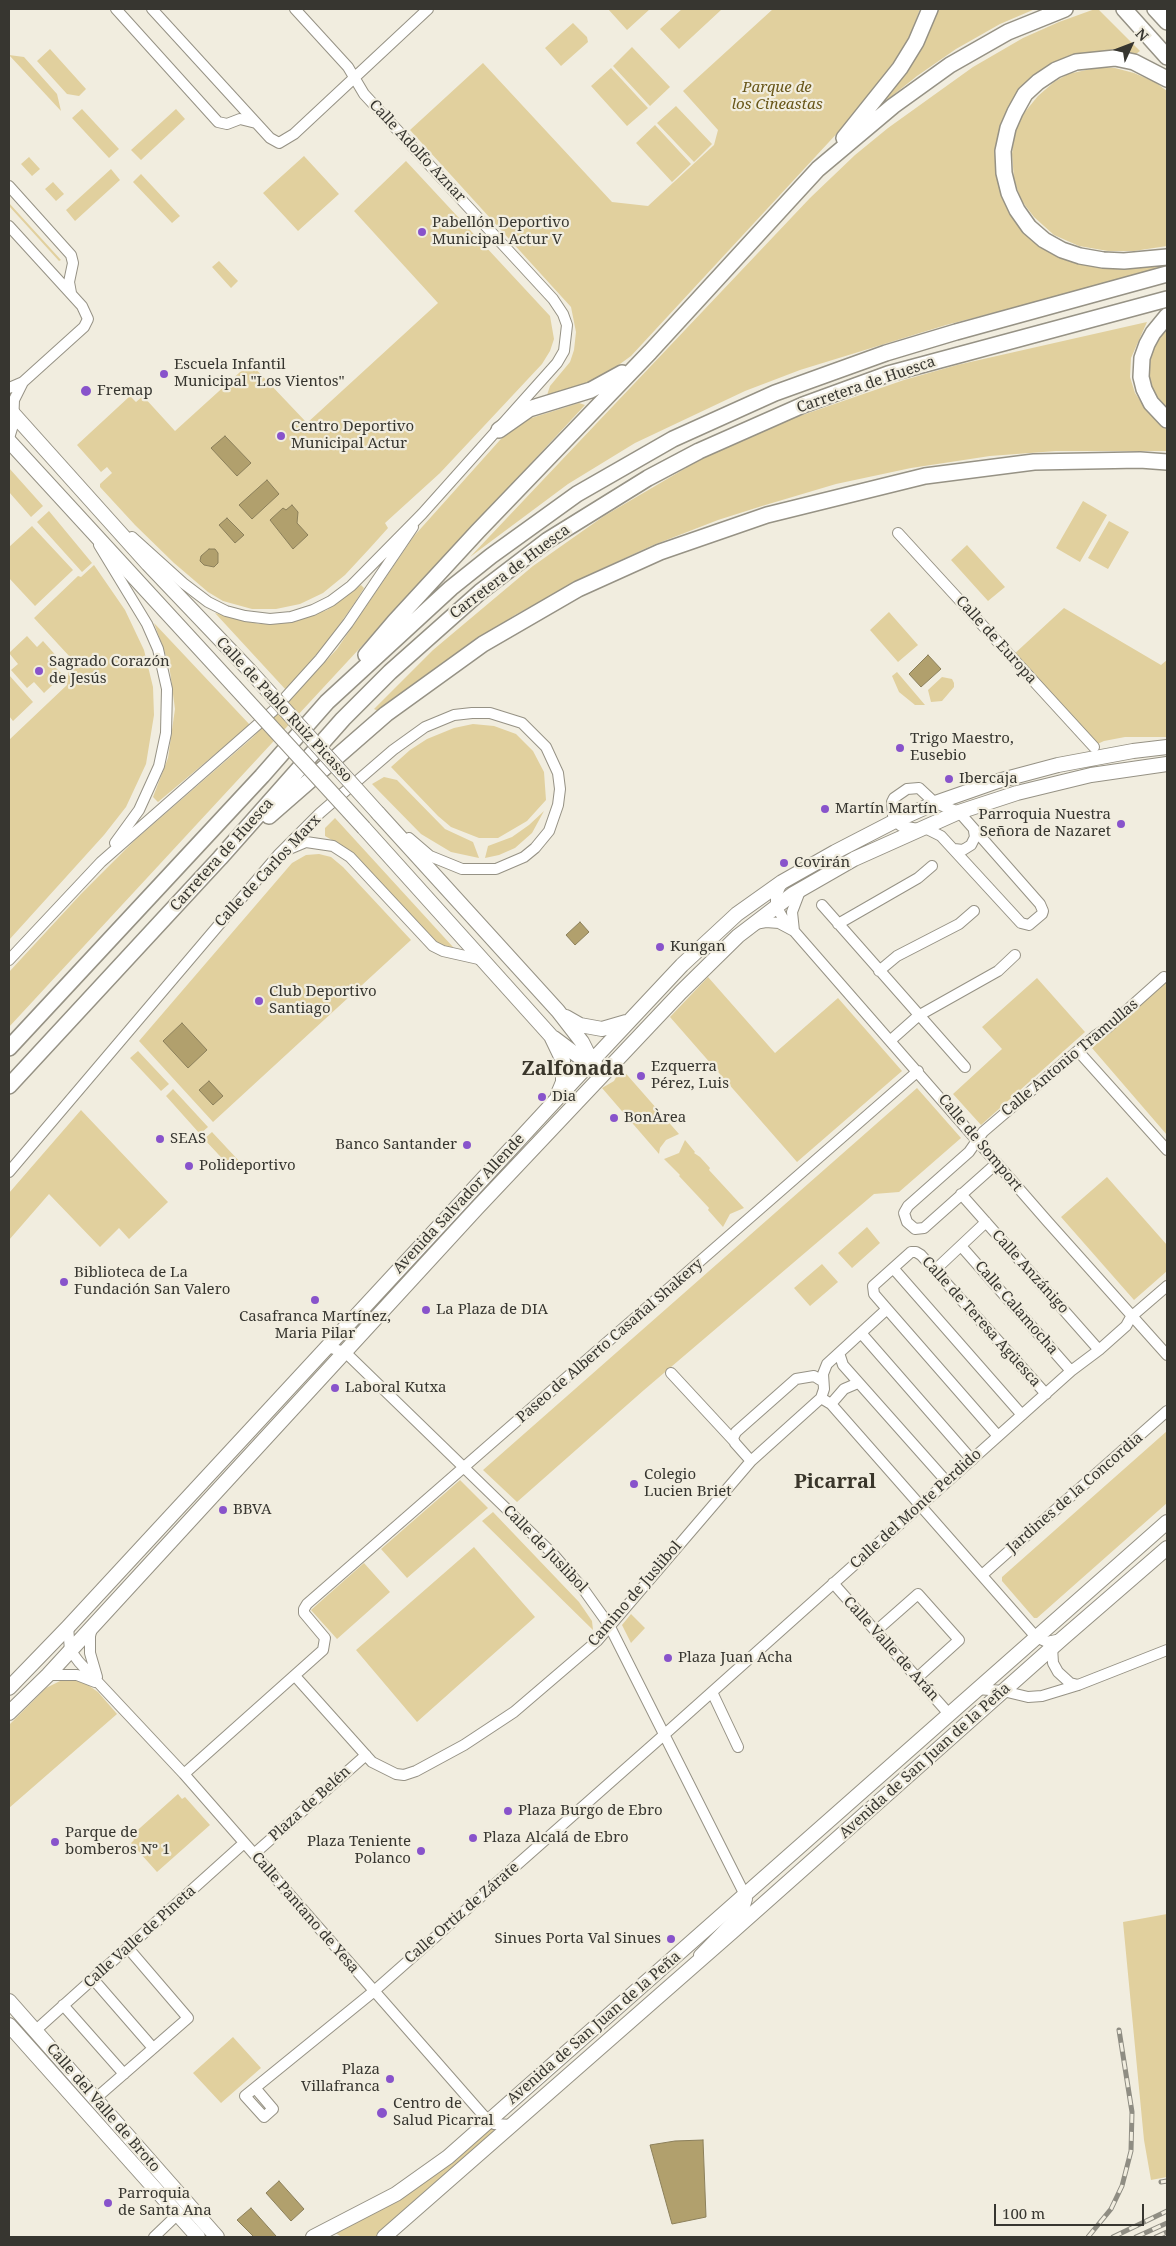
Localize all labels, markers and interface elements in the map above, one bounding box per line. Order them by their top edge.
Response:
north arrow [1106,20,1156,70]
text: N [1132,24,1153,45]
park label: Parque de los Cineastas [731,79,823,114]
street label: Calle Adolfo Aznar [365,96,469,206]
place label: Pabellón Deportivo Municipal Actur V [432,214,570,249]
marker: Pabellón Deportivo Municipal Actur V [416,226,428,238]
street label: Carretera de Huesca [794,353,938,417]
place label: Escuela Infantil Municipal "Los Vientos" [174,356,345,391]
marker: Escuela Infantil Municipal "Los Vientos" [158,368,170,380]
place label: Fremap [97,382,153,400]
marker: Fremap [79,384,93,398]
place label: Centro Deportivo Municipal Actur [291,418,414,453]
marker: Centro Deportivo Municipal Actur [275,430,287,442]
street label: Carretera de Huesca [447,521,573,623]
street label: Calle de Europa [952,592,1040,688]
street label: Calle de Pablo Ruiz Picasso [212,634,356,786]
place label: Sagrado Corazón de Jesús [49,653,170,688]
marker: Sagrado Corazón de Jesús [33,665,45,677]
place label: Trigo Maestro, Eusebio [910,730,1014,765]
marker: Trigo Maestro, Eusebio [894,742,906,754]
place label: Ibercaja [959,770,1018,788]
marker: Ibercaja [943,773,955,785]
street label: Carretera de Huesca [167,795,277,915]
place label: Martín Martín [835,800,938,818]
marker: Martín Martín [819,803,831,815]
place label: Parroquia Nuestra Señora de Nazaret [979,806,1111,841]
street label: Calle de Carlos Marx [211,811,325,931]
marker: Parroquia Nuestra Señora de Nazaret [1115,818,1127,830]
place label: Covirán [794,854,850,872]
marker: Covirán [778,857,790,869]
place label: Kungan [670,938,726,956]
marker: Kungan [654,941,666,953]
place label: Club Deportivo Santiago [269,983,377,1018]
marker: Club Deportivo Santiago [253,995,265,1007]
street label: Calle Antonio Tramullas [998,996,1142,1120]
district label: Zalfonada [521,1057,625,1081]
place label: Ezquerra Pérez, Luis [651,1058,729,1093]
marker: Ezquerra Pérez, Luis [635,1070,647,1082]
place label: Dia [552,1088,576,1106]
marker: Dia [536,1091,548,1103]
street label: Calle de Somport [934,1091,1026,1195]
place label: BonÀrea [624,1109,686,1127]
marker: BonÀrea [608,1112,620,1124]
place label: SEAS [170,1130,206,1148]
street label: Avenida Salvador Allende [390,1130,528,1278]
marker: SEAS [154,1133,166,1145]
place label: Banco Santander [335,1136,457,1154]
marker: Banco Santander [461,1139,473,1151]
place label: Polideportivo [199,1157,296,1175]
marker: Polideportivo [183,1160,195,1172]
street label: Calle Anzánigo [988,1226,1072,1318]
street label: Calle de Teresa Agüesca [918,1253,1044,1391]
street label: Paseo de Alberto Casañal Shakery [513,1255,707,1427]
street label: Calle Calamocha [971,1258,1061,1358]
place label: Biblioteca de La Fundación San Valero [74,1264,230,1299]
marker: Biblioteca de La Fundación San Valero [58,1276,70,1288]
marker: Casafranca Martínez, Maria Pilar [309,1294,321,1306]
place label: La Plaza de DIA [436,1301,548,1319]
marker: La Plaza de DIA [420,1304,432,1316]
place label: Casafranca Martínez, Maria Pilar [239,1308,391,1343]
place label: Laboral Kutxa [345,1379,447,1397]
marker: Laboral Kutxa [329,1382,341,1394]
street label: Jardines de la Concordia [1003,1429,1147,1557]
street label: Calle del Monte Perdido [847,1445,985,1573]
place label: Colegio Lucien Briet [644,1466,732,1501]
district label: Picarral [794,1470,876,1494]
marker: Colegio Lucien Briet [628,1478,640,1490]
place label: BBVA [233,1501,272,1519]
street label: Calle de Juslibol [499,1502,591,1596]
marker: BBVA [217,1504,229,1516]
street label: Camino de Juslibol [584,1538,686,1650]
street label: Calle Valle de Arán [839,1593,943,1705]
place label: Plaza Juan Acha [678,1649,793,1667]
marker: Plaza Juan Acha [662,1652,674,1664]
street label: Avenida de San Juan de la Peña [836,1679,1014,1843]
street label: Plaza de Belén [266,1763,354,1845]
place label: Plaza Burgo de Ebro [518,1802,663,1820]
marker: Plaza Burgo de Ebro [502,1805,514,1817]
place label: Parque de bomberos Nº 1 [65,1824,170,1859]
place label: Plaza Alcalá de Ebro [483,1829,629,1847]
marker: Plaza Alcalá de Ebro [467,1832,479,1844]
place label: Plaza Teniente Polanco [307,1833,411,1868]
marker: Parque de bomberos Nº 1 [49,1836,61,1848]
marker: Plaza Teniente Polanco [415,1845,427,1857]
street label: Calle Pantano de Yesa [247,1849,363,1977]
street label: Calle Ortiz de Zárate [401,1858,523,1968]
street label: Calle Valle de Pineta [80,1882,200,1992]
place label: Sinues Porta Val Sinues [495,1930,661,1948]
marker: Sinues Porta Val Sinues [665,1933,677,1945]
street label: Avenida de San Juan de la Peña [504,1948,684,2108]
street label: Calle del Valle de Broto [42,2040,164,2176]
place label: Plaza Villafranca [301,2061,380,2096]
marker: Plaza Villafranca [384,2073,396,2085]
place label: Centro de Salud Picarral [393,2095,493,2130]
marker: Centro de Salud Picarral [375,2106,389,2120]
place label: Parroquia de Santa Ana [118,2185,212,2220]
scale bar [996,2194,1146,2226]
marker: Parroquia de Santa Ana [102,2197,114,2209]
text: 100 m [1002,2203,1045,2223]

